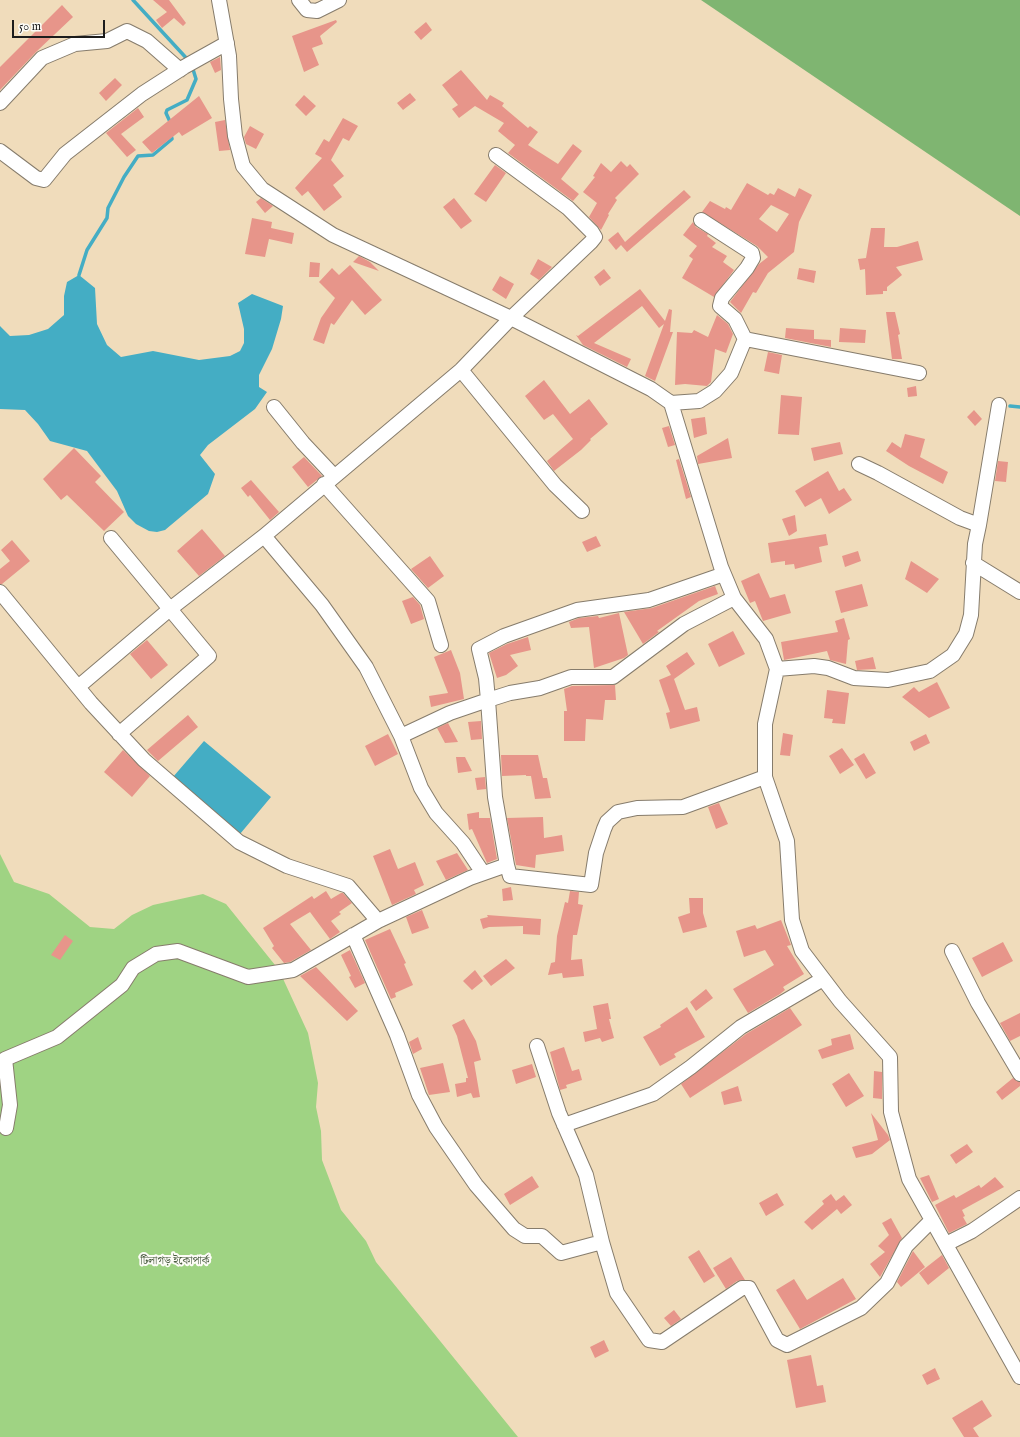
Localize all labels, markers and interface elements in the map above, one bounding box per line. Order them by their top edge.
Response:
scale bar [14,12,107,38]
text: 50 m [19,19,41,34]
park label: টিলাগড় ইকোপার্ক [140,1255,210,1269]

